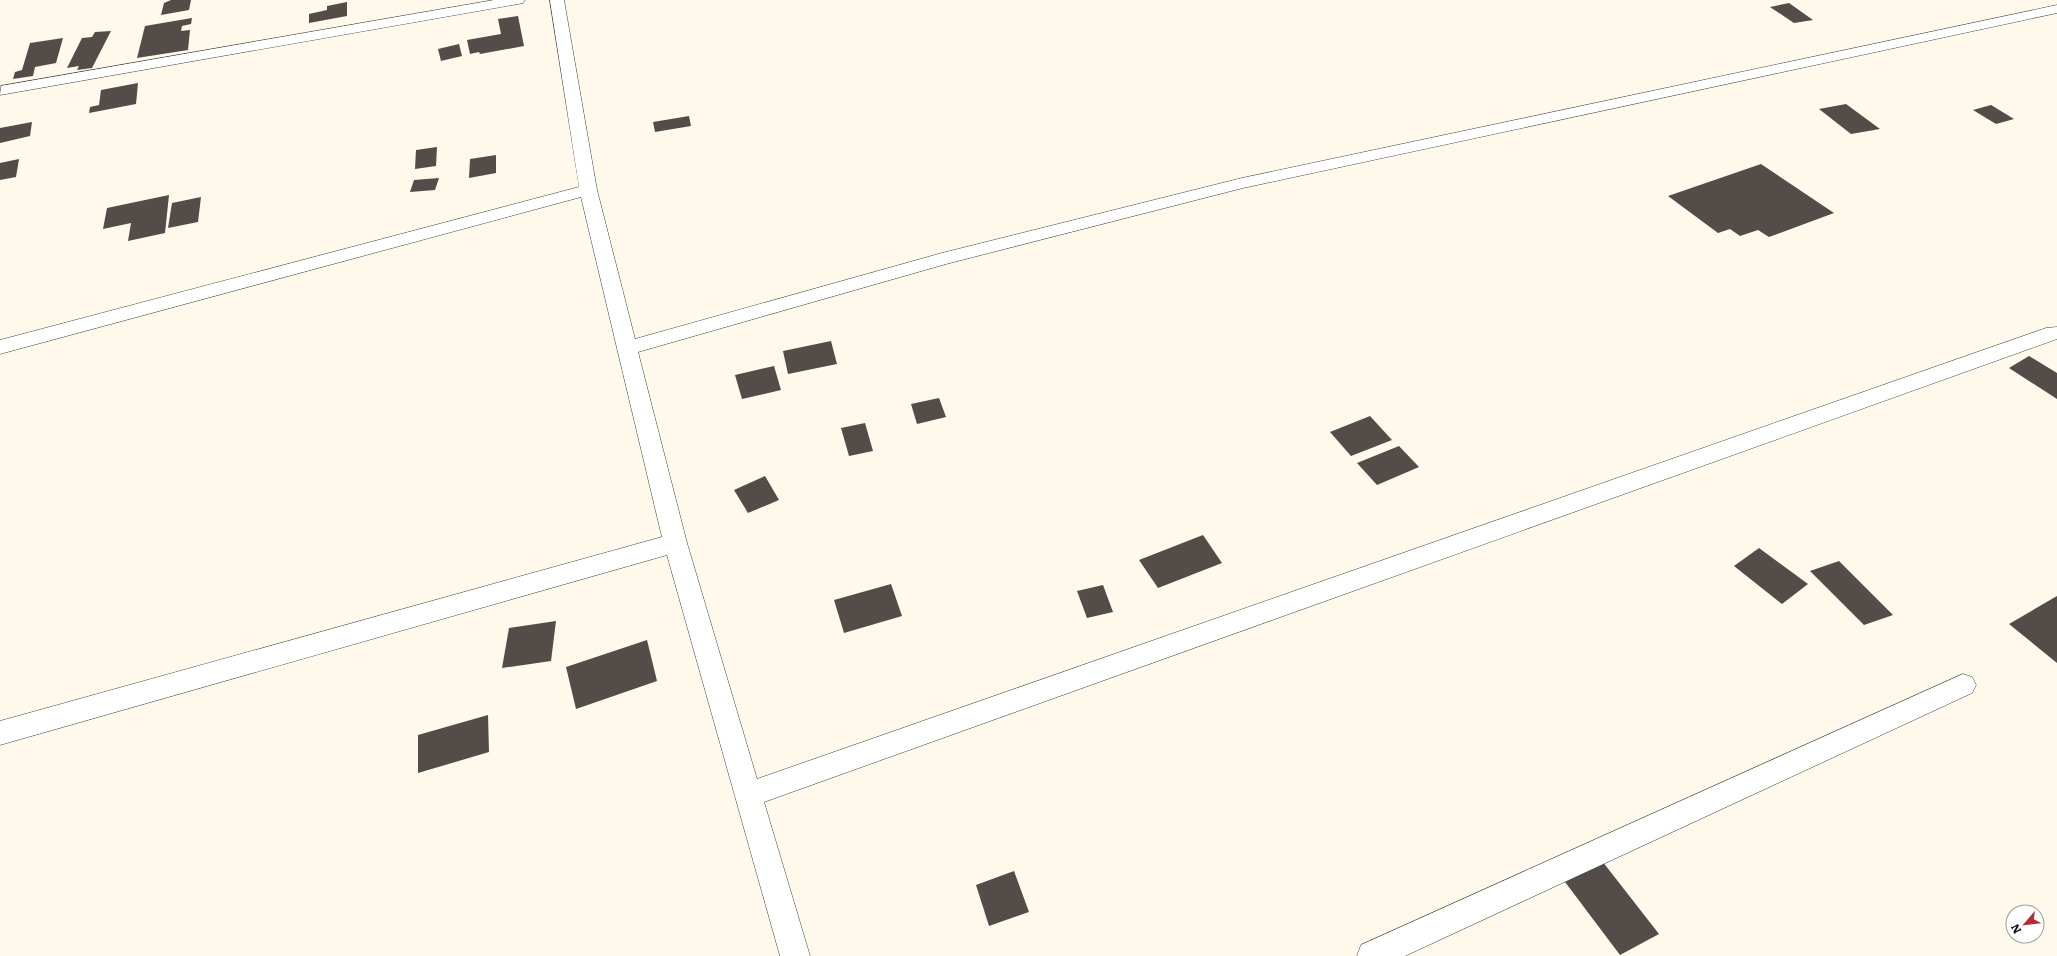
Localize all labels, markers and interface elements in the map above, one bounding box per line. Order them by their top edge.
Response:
north arrow [2005,904,2045,944]
text: N [2006,921,2025,937]

